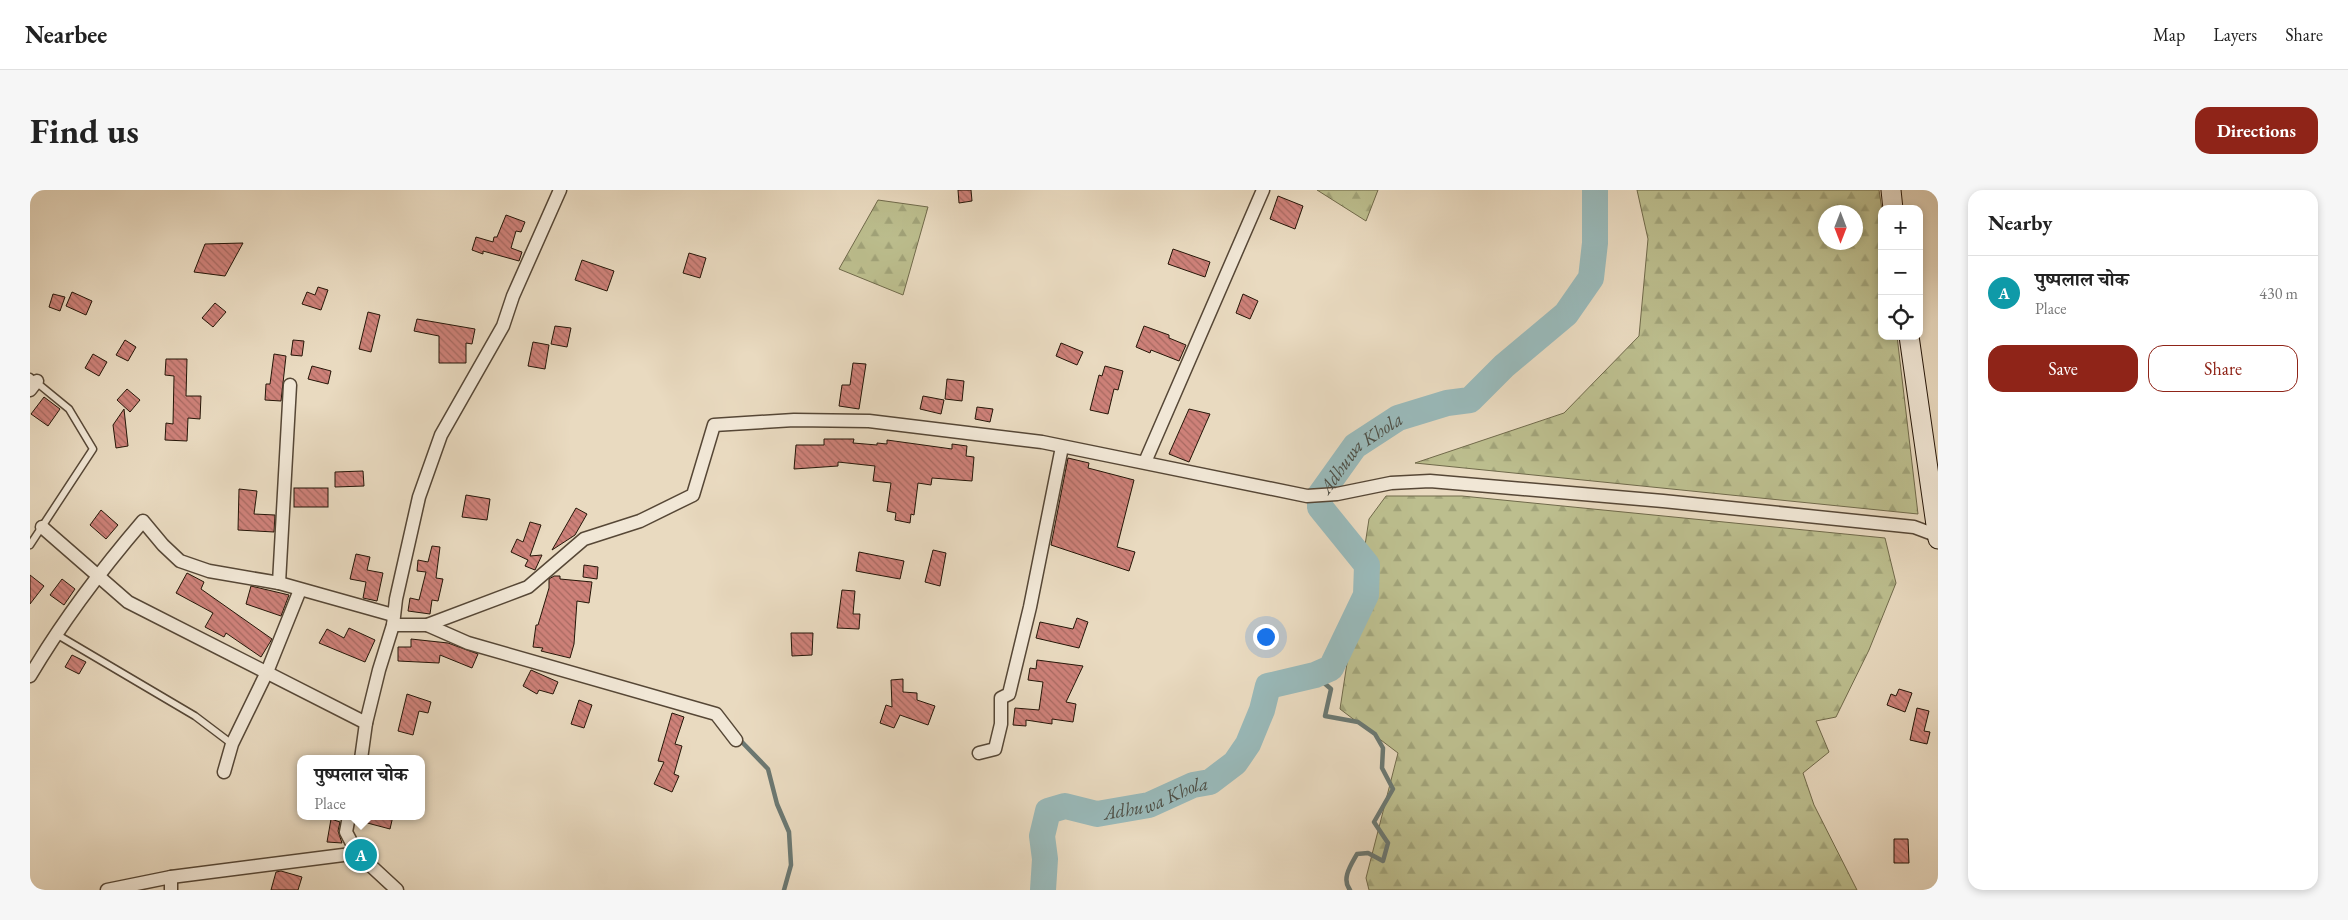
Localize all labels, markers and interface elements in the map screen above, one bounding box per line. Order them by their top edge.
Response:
text: Nearbee [25,19,107,50]
text: Map [2153,23,2185,46]
text: Layers [2213,23,2257,46]
text: Share [2285,23,2323,46]
button: Directions [2195,107,2318,154]
text: Find us [30,108,139,153]
north arrow [1818,205,1863,250]
map controls [1878,205,1923,340]
button: + [1878,205,1923,250]
text: Nearby [1988,209,2052,236]
button: − [1878,250,1923,295]
text: पुष्पलाल चोक [2035,267,2129,292]
text: A [1998,283,2010,304]
text: 430 m [2259,283,2298,304]
button: locate [1878,295,1923,340]
text: Place [2035,298,2067,319]
button: Save [1988,345,2138,392]
button: Share [2148,345,2298,392]
water label: Adhuwa Khola [1312,406,1407,500]
your location [1253,624,1279,650]
popup [297,755,425,820]
text: पुष्पलाल चोक [314,762,408,787]
water label: Adhuwa Khola [1099,770,1210,826]
text: Place [314,793,346,814]
pin: A [345,836,377,874]

